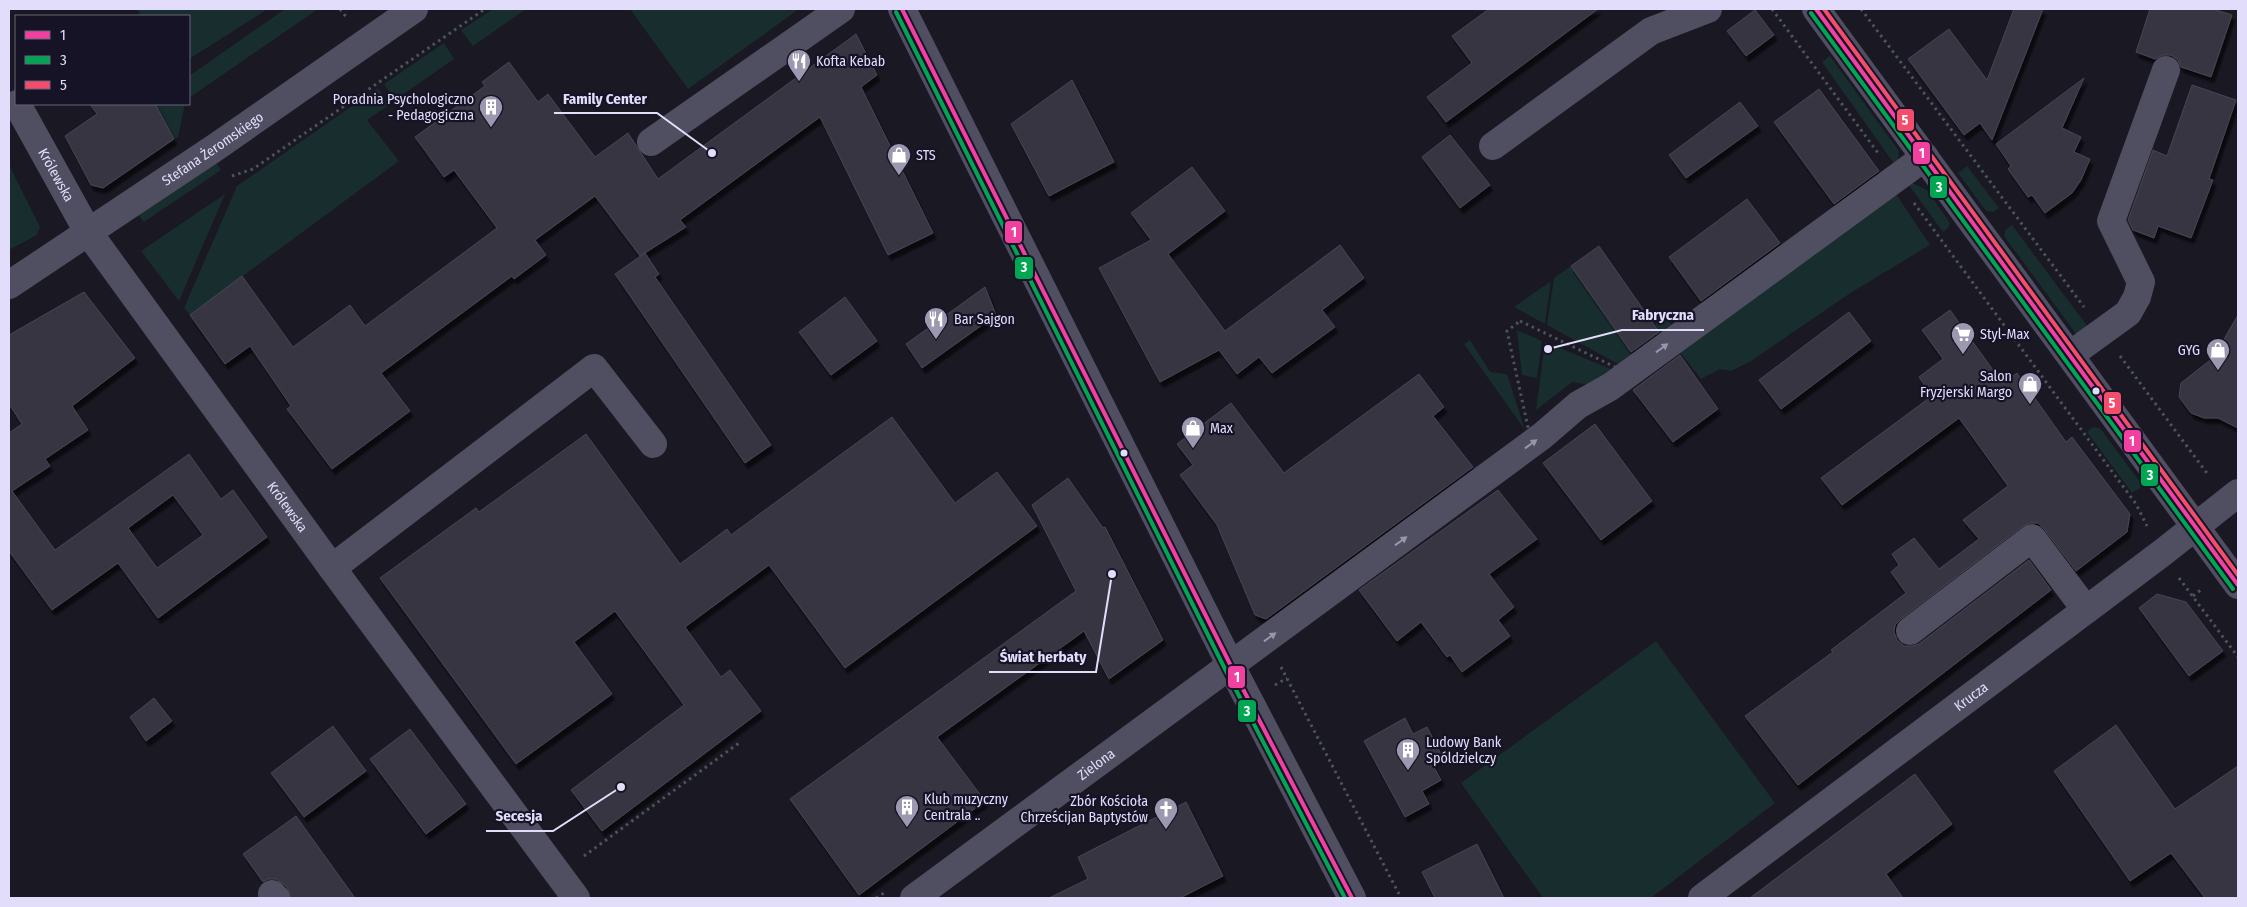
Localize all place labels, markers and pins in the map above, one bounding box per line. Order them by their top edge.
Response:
restaurant icon: Kofta Kebab [786,48,812,82]
place label: Kofta Kebab [816,53,885,70]
callout: Family Center [554,83,657,113]
place label: Poradnia Psychologiczno - Pedagogiczna [333,91,474,124]
building icon: Poradnia Psychologiczno - Pedagogiczna [478,94,504,128]
shop icon: STS [886,142,912,176]
place label: STS [916,147,936,164]
callout: Fabryczna [1622,300,1704,330]
restaurant icon: Bar Sajgon [923,306,949,340]
place label: Bar Sajgon [954,311,1015,328]
supermarket icon: Styl-Max [1950,321,1976,355]
place label: Styl-Max [1980,326,2030,343]
shop icon: GYG [2205,337,2231,371]
place label: GYG [2178,342,2200,359]
place label: Salon Fryzjerski Margo [1920,368,2012,401]
shop icon: Salon Fryzjerski Margo [2017,371,2043,405]
unlabelled marker [2091,386,2101,396]
shop icon: Max [1180,415,1206,449]
place label: Max [1210,420,1234,437]
unlabelled marker [1119,448,1129,458]
callout: Świat herbaty [989,642,1096,672]
place label: Ludowy Bank Spóldzielczy [1426,734,1502,767]
building icon: Ludowy Bank Spóldzielczy [1395,737,1421,771]
place label: Klub muzyczny Centrala .. [924,791,1009,824]
place label: Zbór Kościoła Chrześcijan Baptystów [1020,793,1148,826]
building icon: Klub muzyczny Centrala .. [894,794,920,828]
church icon: Zbór Kościoła Chrześcijan Baptystów [1153,796,1179,830]
callout: Secesja [486,801,553,831]

